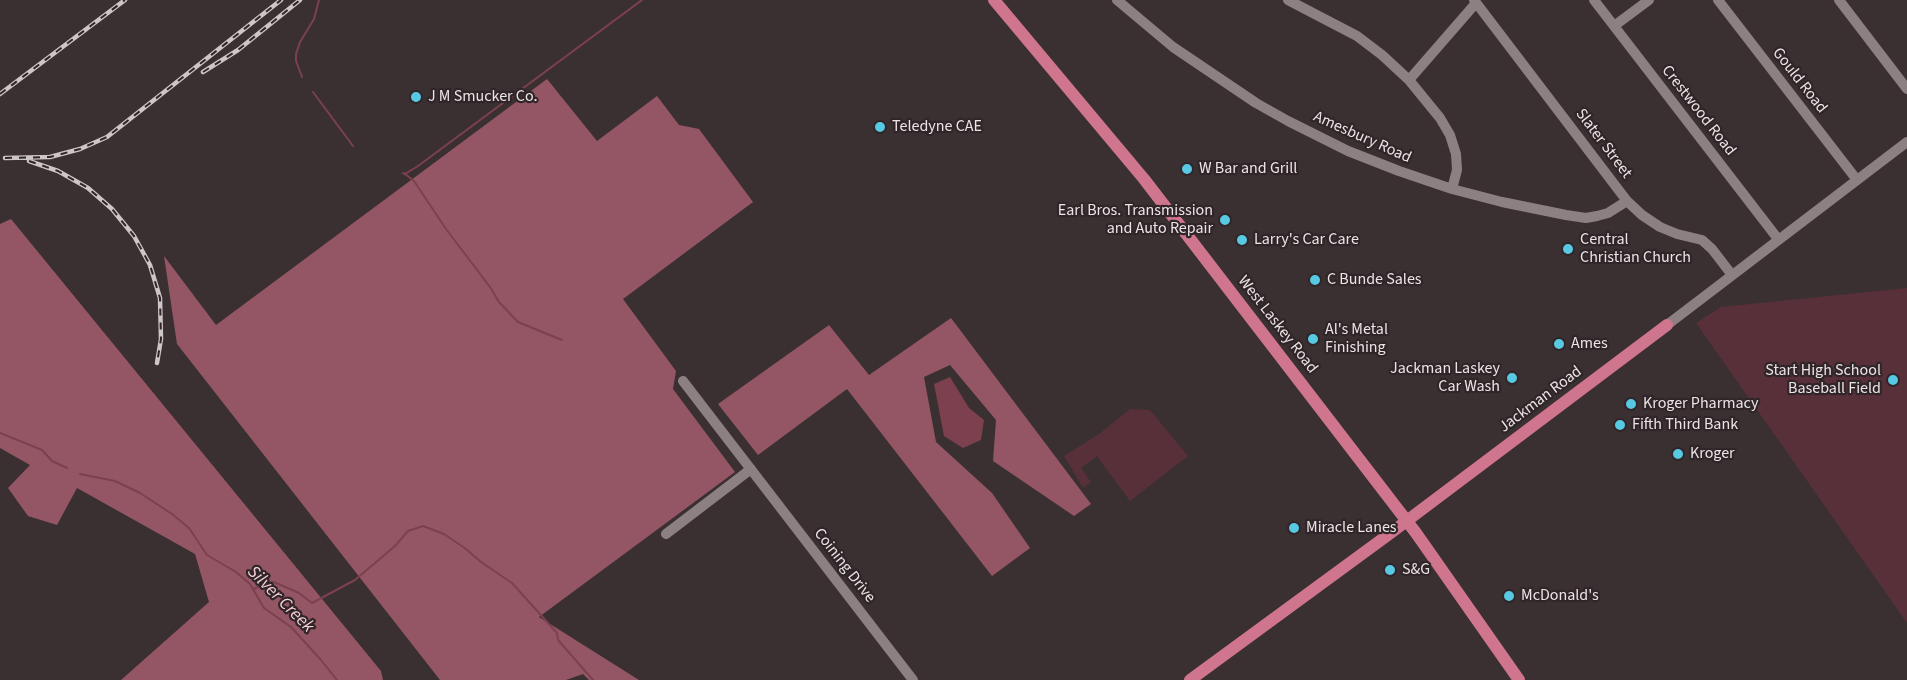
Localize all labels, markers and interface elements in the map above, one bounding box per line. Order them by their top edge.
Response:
street label: Gould Road [1768,44,1830,118]
street label: Crestwood Road [1657,62,1739,160]
place label: J M Smucker Co. [428,87,537,107]
marker: J M Smucker Co. [409,90,423,104]
street label: Slater Street [1571,105,1635,183]
street label: Amesbury Road [1310,108,1414,168]
place label: Teledyne CAE [892,117,982,137]
marker: Teledyne CAE [873,120,887,134]
place label: W Bar and Grill [1199,159,1297,179]
marker: W Bar and Grill [1180,162,1194,176]
place label: Earl Bros. Transmission and Auto Repair [1058,201,1213,239]
marker: Earl Bros. Transmission and Auto Repair [1218,213,1232,227]
place label: Larry's Car Care [1254,230,1359,250]
place label: Central Christian Church [1580,230,1691,268]
marker: Larry's Car Care [1235,233,1249,247]
marker: Central Christian Church [1561,242,1575,256]
place label: C Bunde Sales [1327,270,1422,290]
street label: West Laskey Road [1233,272,1321,378]
marker: C Bunde Sales [1308,273,1322,287]
place label: Al's Metal Finishing [1325,320,1388,358]
marker: Al's Metal Finishing [1306,332,1320,346]
place label: Ames [1571,334,1608,354]
marker: Ames [1552,337,1566,351]
place label: Jackman Laskey Car Wash [1390,359,1500,397]
place label: Start High School Baseball Field [1765,361,1881,399]
street label: Jackman Road [1496,363,1586,437]
marker: Jackman Laskey Car Wash [1505,371,1519,385]
marker: Start High School Baseball Field [1886,373,1900,387]
place label: Kroger Pharmacy [1643,394,1758,414]
marker: Kroger Pharmacy [1624,397,1638,411]
place label: Fifth Third Bank [1632,415,1738,435]
marker: Fifth Third Bank [1613,418,1627,432]
place label: Kroger [1690,444,1735,464]
marker: Kroger [1671,447,1685,461]
place label: Miracle Lanes [1306,518,1397,538]
marker: Miracle Lanes [1287,521,1301,535]
street label: Coining Drive [809,525,879,607]
place label: S&G [1402,560,1430,580]
water label: Silver Creek [242,562,318,638]
marker: S&G [1383,563,1397,577]
place label: McDonald's [1521,586,1599,606]
marker: McDonald's [1502,589,1516,603]

